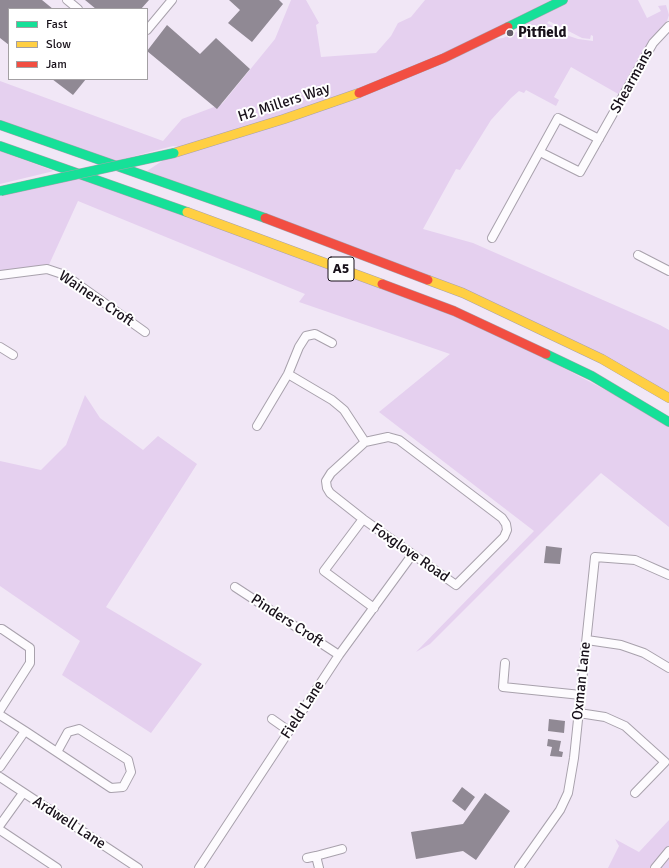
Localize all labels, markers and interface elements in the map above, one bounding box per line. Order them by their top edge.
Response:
legend [8,8,148,80]
text: Fast [46,17,67,32]
place label: Pitfield [518,24,566,42]
marker: Pitfield [505,28,515,38]
text: Slow [46,37,71,52]
street label: Shearmans [607,45,657,117]
text: Jam [46,57,67,72]
street label: H2 Millers Way [236,80,332,126]
road number: A5 [328,257,354,281]
street label: Wainers Croft [55,267,137,331]
street label: Foxglove Road [368,520,452,586]
street label: Pinders Croft [247,591,327,651]
street label: Oxman Lane [569,641,595,721]
street label: Field Lane [277,677,329,743]
street label: Ardwell Lane [29,793,109,853]

